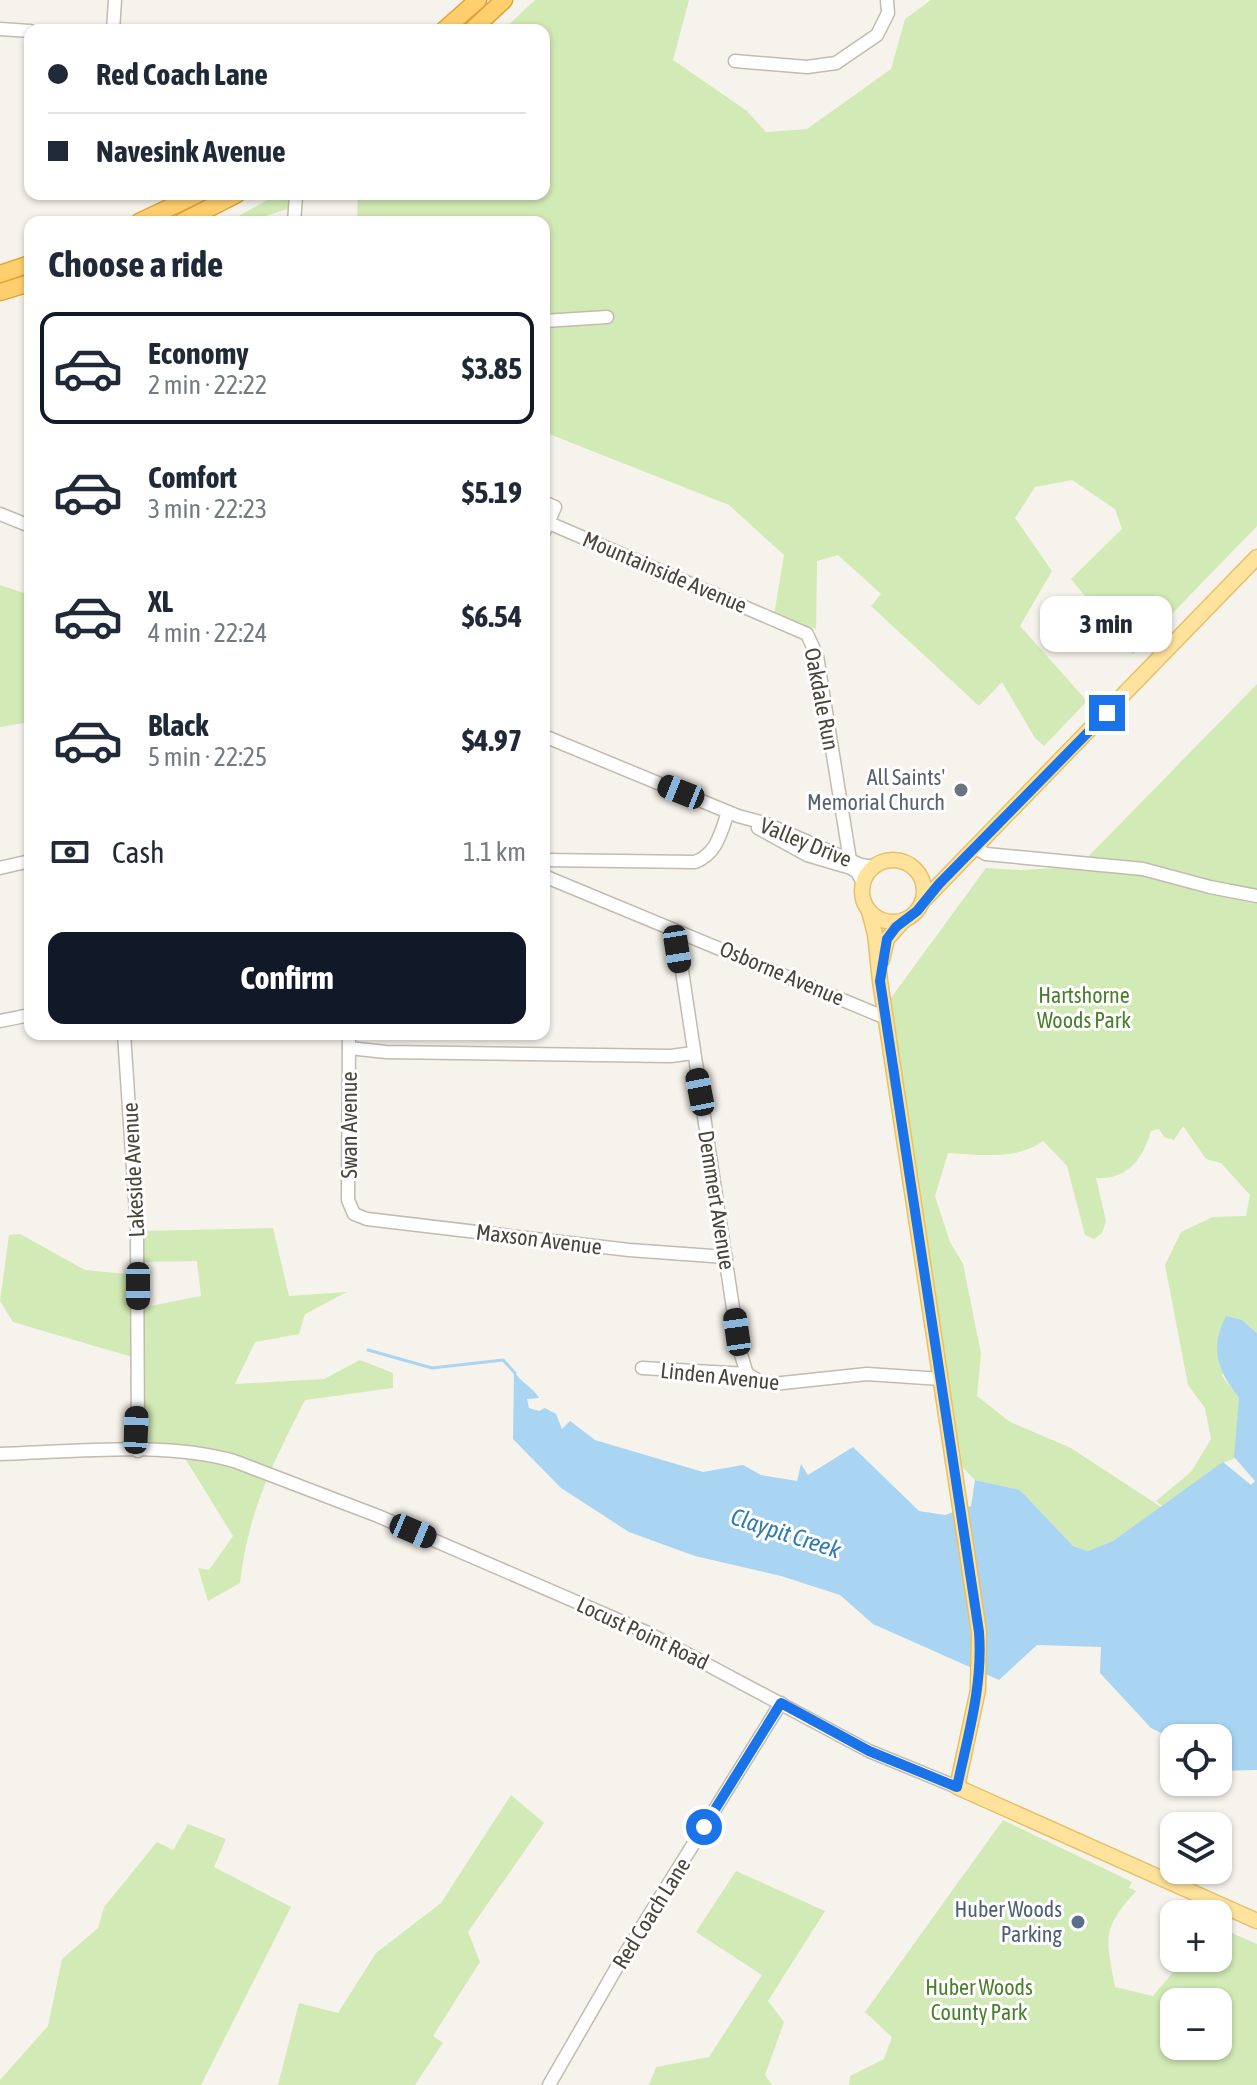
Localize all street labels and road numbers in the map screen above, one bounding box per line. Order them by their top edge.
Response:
street label: Mountainside Avenue [579,526,751,618]
street label: Oakdale Run [799,646,845,752]
street label: Valley Drive [756,812,856,872]
street label: Osborne Avenue [716,935,848,1011]
street label: Swan Avenue [336,1072,362,1178]
street label: Lakeside Avenue [116,1102,150,1238]
street label: Demmert Avenue [693,1129,741,1271]
street label: Maxson Avenue [475,1218,603,1260]
street label: Linden Avenue [659,1357,781,1395]
street label: Locust Point Road [573,1591,713,1675]
street label: Red Coach Lane [607,1853,695,1973]

